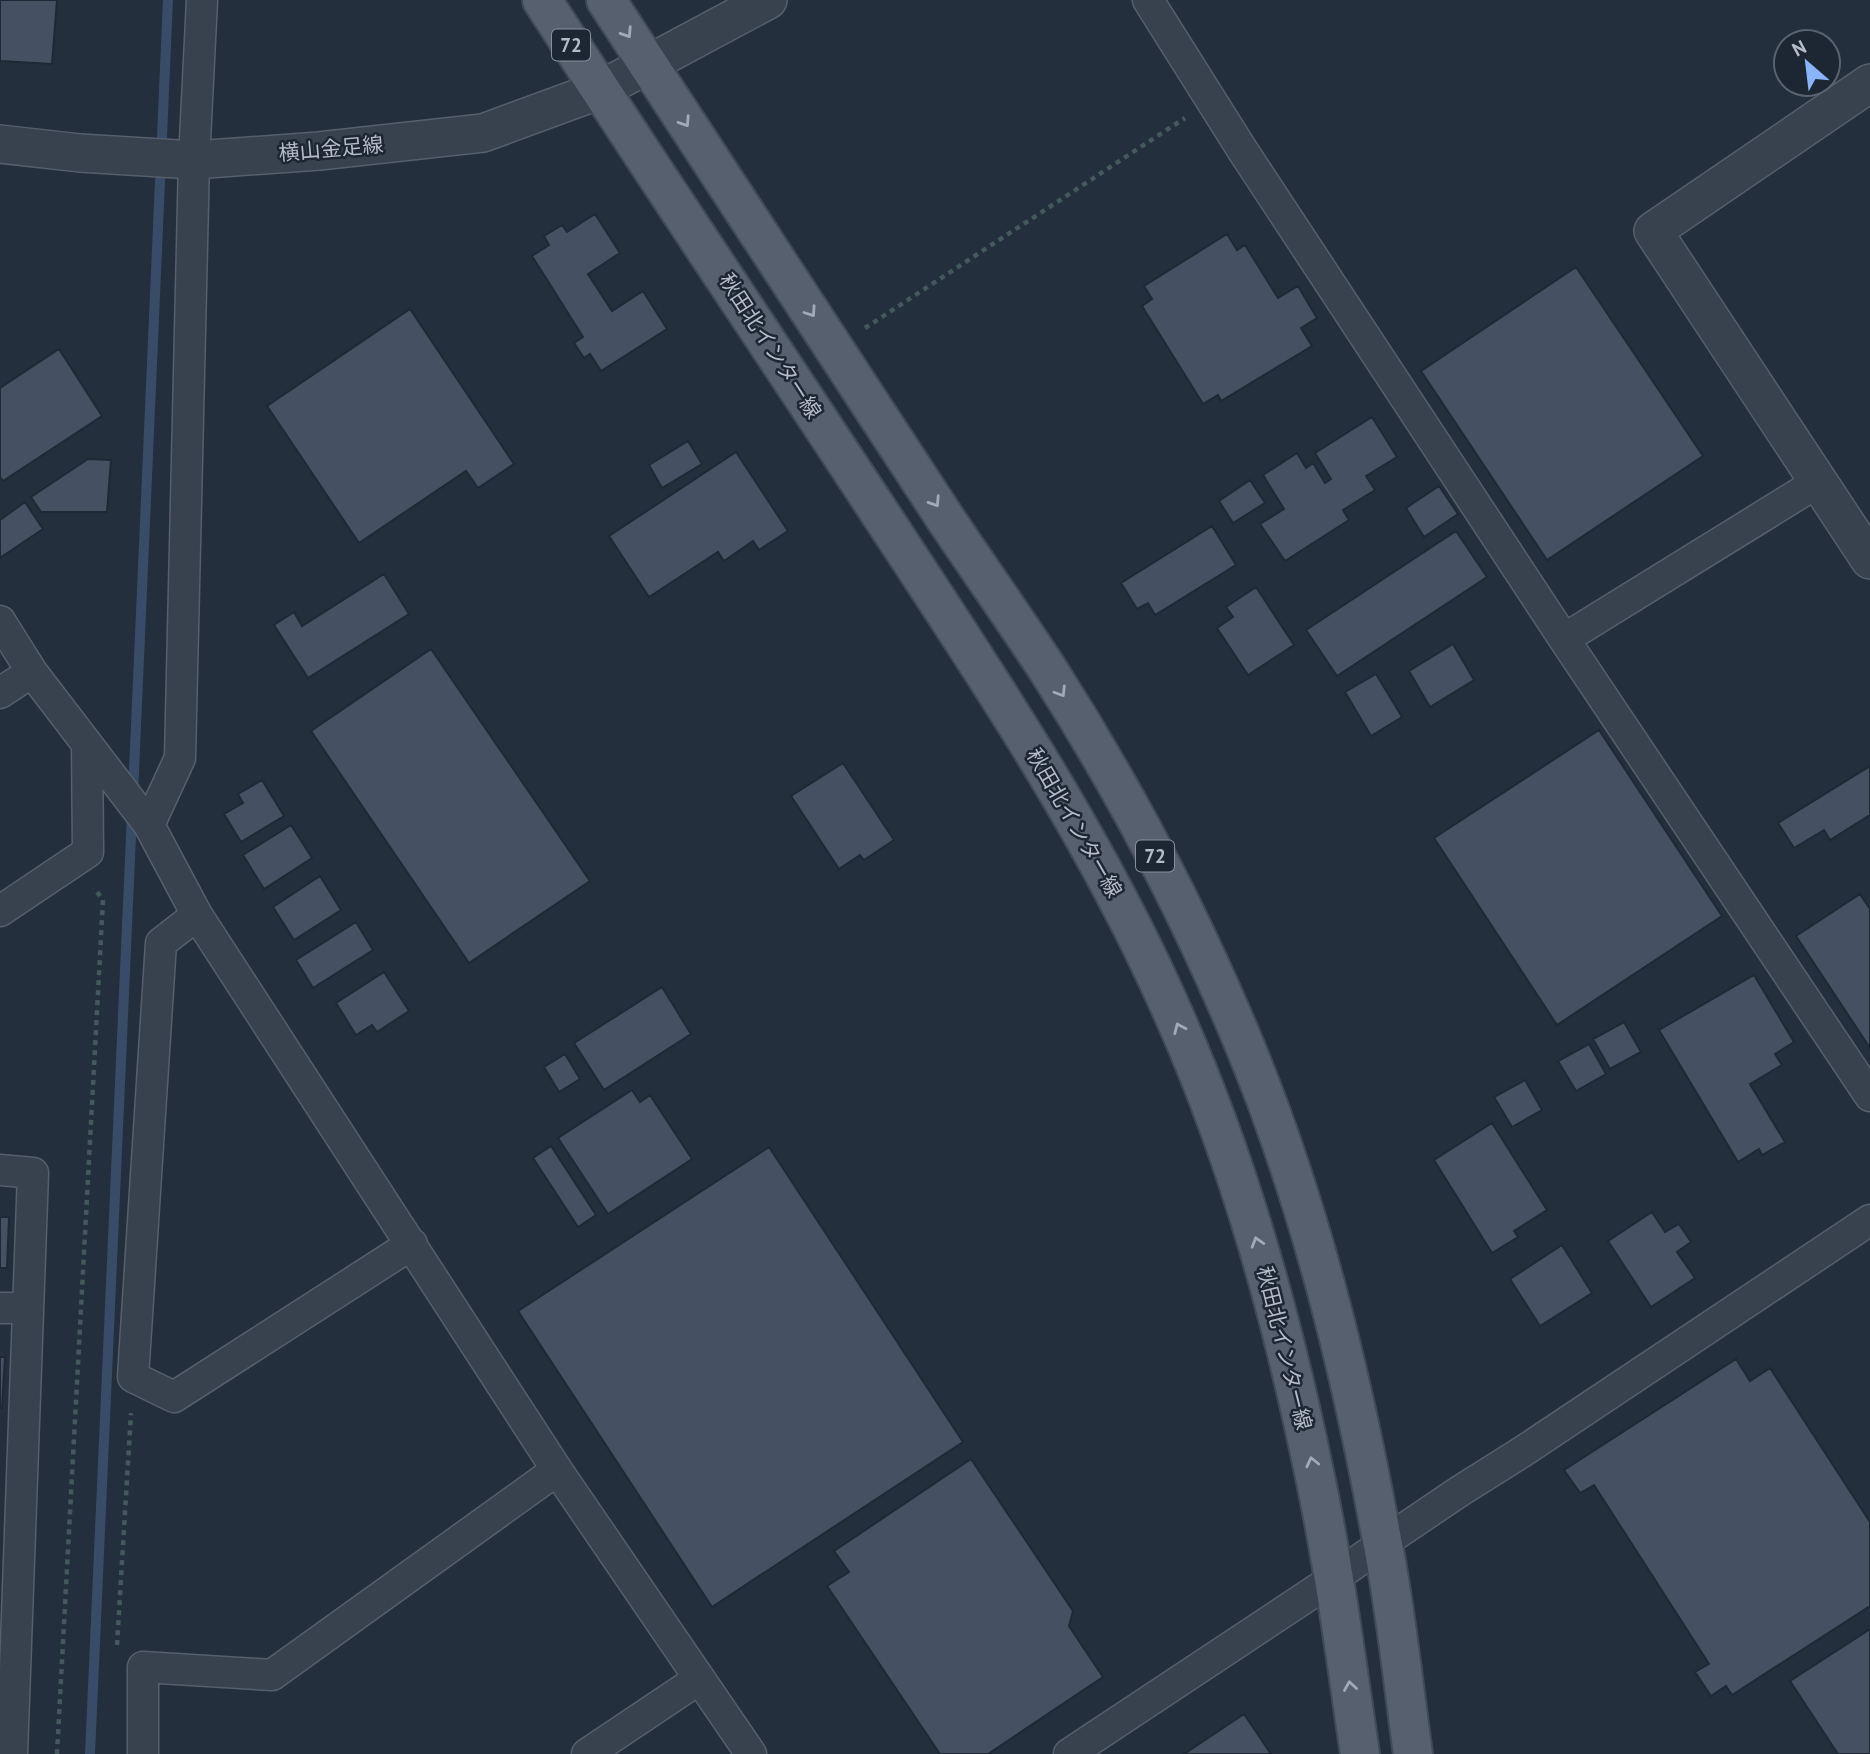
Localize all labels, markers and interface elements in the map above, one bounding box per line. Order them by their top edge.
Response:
one-way arrow [618,25,631,38]
north arrow [1772,28,1842,98]
road number: 72 [552,30,590,60]
text: N [1788,34,1810,62]
one-way arrow [677,114,689,127]
street label: 横山金足線 [277,130,384,167]
street label: 秋田北インター線 [713,268,827,424]
one-way arrow [802,304,815,317]
one-way arrow [927,495,940,508]
one-way arrow [1053,684,1066,697]
street label: 秋田北インター線 [1021,743,1128,902]
road number: 72 [1136,841,1174,872]
one-way arrow [1174,1022,1188,1034]
one-way arrow [1250,1236,1265,1248]
street label: 秋田北インター線 [1251,1263,1318,1433]
one-way arrow [1306,1456,1321,1468]
one-way arrow [1343,1681,1358,1692]

